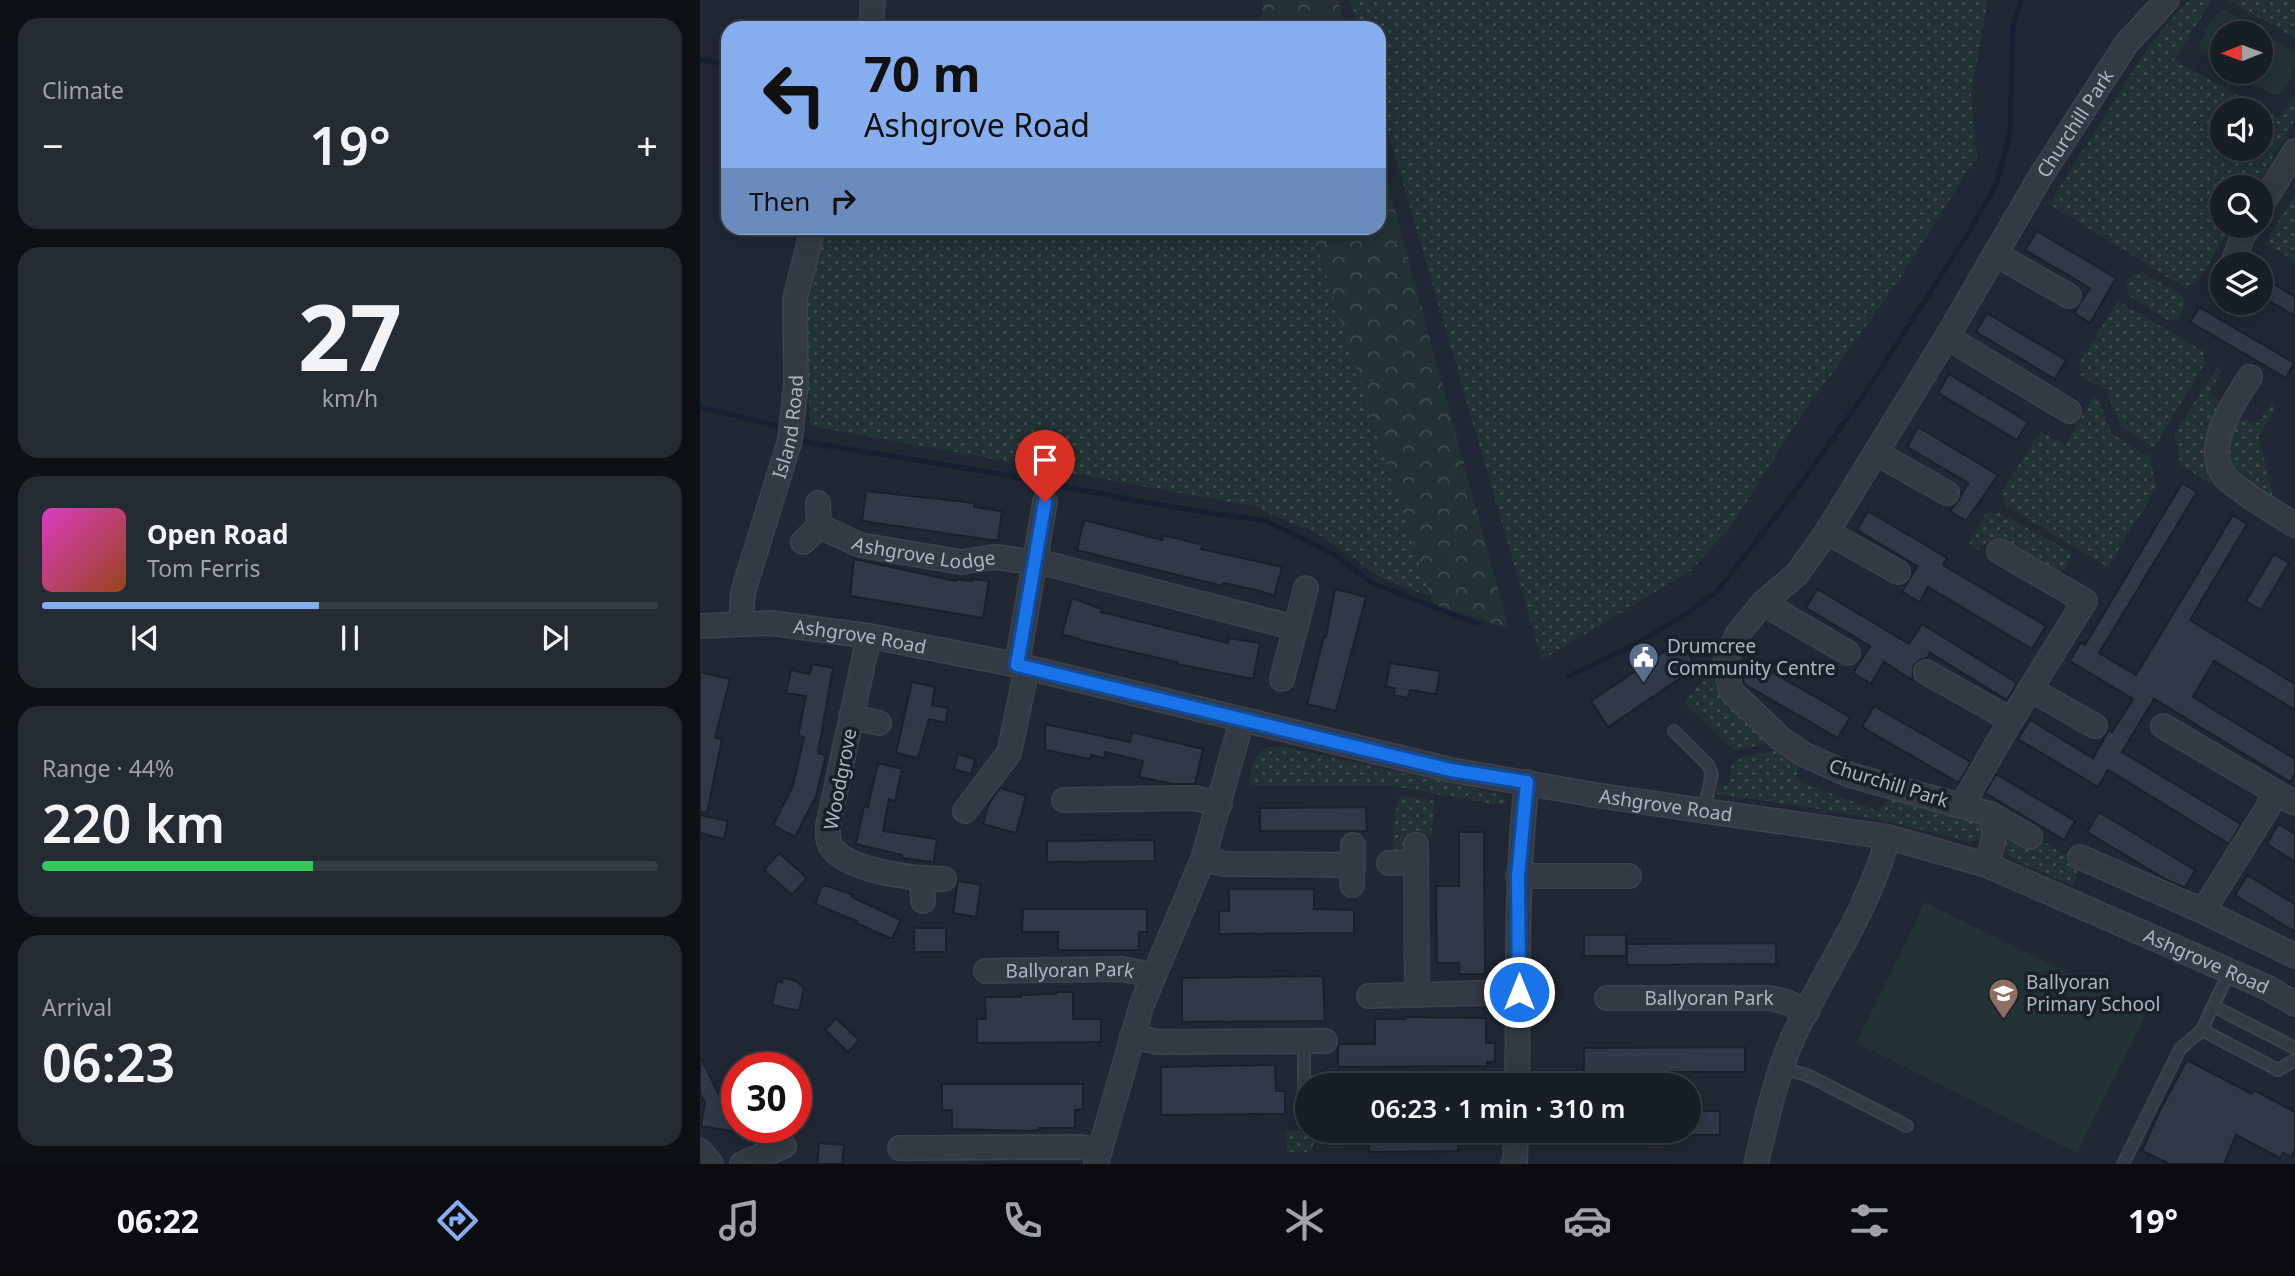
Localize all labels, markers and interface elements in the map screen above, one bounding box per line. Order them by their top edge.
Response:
north arrow [2210,21,2273,84]
map controls [2210,21,2273,315]
text: 70 m [864,40,981,106]
icon: left [749,49,840,140]
street label: Churchill Park [2030,64,2119,182]
text: Climate [42,74,124,106]
button: sound [2210,98,2273,161]
text: Ashgrove Road [864,103,1090,146]
text: 19° [309,109,391,180]
text: − [42,119,64,171]
text: + [636,119,658,171]
button: search [2210,175,2273,238]
icon: right [824,182,862,220]
text: Then [749,183,810,219]
button: layers [2210,252,2273,315]
text: 27 [298,274,402,398]
street label: Island Road [766,375,809,482]
text: km/h [322,382,378,414]
pin [1015,430,1075,502]
icon: arrive [1026,441,1064,479]
text: Open Road [147,516,289,552]
street label: Ashgrove Lodge [848,530,997,575]
text: Tom Ferris [147,552,260,584]
street label: Ashgrove Road [792,613,929,660]
icon: previous [126,619,164,657]
icon: pause [331,619,369,657]
icon: next [536,619,574,657]
place label: Drumcree Community Centre [1667,633,1835,681]
public building icon: Drumcree Community Centre [1627,640,1661,684]
street label: Woodgrove [817,726,863,832]
text: Range · 44% [42,752,174,784]
street label: Churchill Park [1826,752,1952,814]
street label: Ashgrove Road [1598,783,1734,828]
text: 220 km [42,787,225,858]
street label: Ashgrove Road [2140,922,2273,1000]
position arrow [1482,955,1556,1029]
street label: Ballyoran Park [1005,956,1137,984]
place label: Ballyoran Primary School [2026,969,2160,1017]
school or university icon: Ballyoran Primary School [1986,976,2020,1020]
street label: Ballyoran Park [1644,985,1774,1011]
text: Arrival [42,991,112,1023]
text: 06:23 [42,1026,175,1097]
speed limit sign: 30 [721,1052,812,1143]
text: 06:23 · 1 min · 310 m [1371,1090,1625,1126]
icon: directions [433,1196,482,1245]
icon: music [715,1196,764,1245]
icon: phone [998,1196,1047,1245]
icon: climate [1280,1196,1329,1245]
icon: car [1563,1196,1612,1245]
icon: filters [1845,1196,1894,1245]
text: 06:22 [117,1199,199,1242]
text: 19° [2128,1199,2178,1242]

